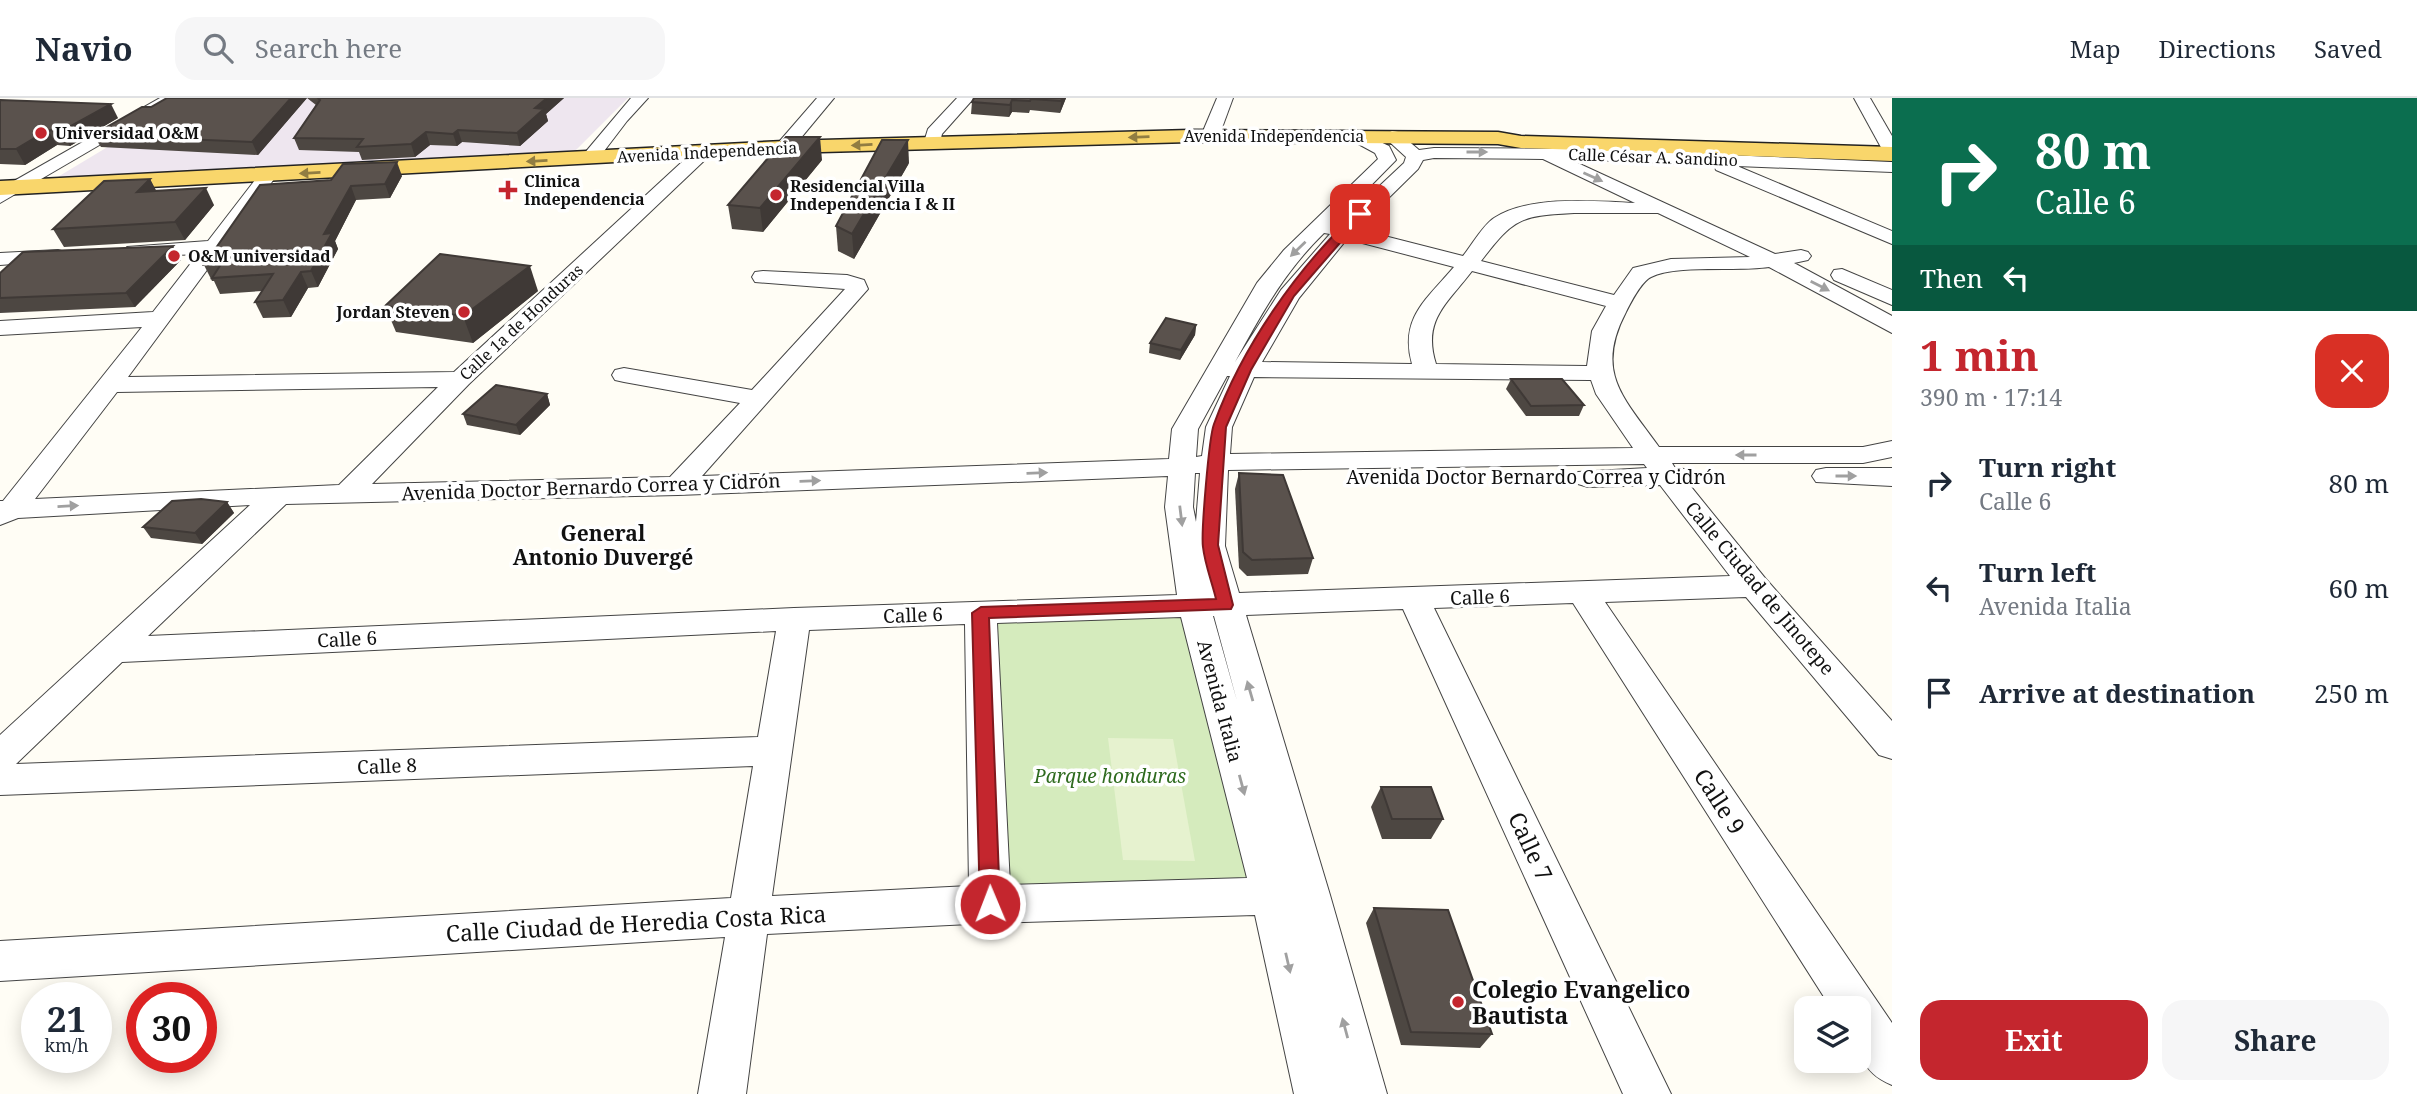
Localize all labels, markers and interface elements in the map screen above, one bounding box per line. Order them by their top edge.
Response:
search box [175,17,665,80]
text: Navio [35,26,133,71]
icon: search [199,29,237,67]
text: Search here [255,30,402,66]
text: Map [2070,32,2121,65]
text: Directions [2159,32,2276,65]
text: Saved [2314,32,2382,65]
text: 80 m [2035,117,2151,183]
place label: Universidad O&M [55,122,199,144]
marker: Universidad O&M [33,125,49,141]
street label: Avenida Independencia [1184,125,1364,147]
icon: right [1920,126,2011,217]
one-way arrow [1127,132,1149,143]
street label: Avenida Independencia [616,136,798,168]
one-way arrow [851,140,873,151]
street label: Calle César A. Sandino [1568,143,1738,171]
one-way arrow [1467,146,1489,158]
one-way arrow [526,156,548,167]
one-way arrow [299,168,321,179]
place label: Clinica Independencia [524,170,645,210]
one-way arrow [1583,171,1603,183]
place label: Residencial Villa Independencia I & II [790,175,955,215]
marker: Clinica Independencia [498,180,518,200]
text: Calle 6 [2035,180,2136,223]
pin [1330,184,1390,244]
marker: Residencial Villa Independencia I & II [768,187,784,203]
icon: arrive [1341,195,1379,233]
one-way arrow [1290,240,1307,256]
place label: O&M universidad [188,245,331,267]
marker: O&M universidad [166,248,182,264]
street label: Calle 1a de Honduras [454,259,588,385]
icon: left [1997,259,2035,297]
text: Then [1920,260,1983,296]
one-way arrow [1811,279,1831,291]
place label: Jordan Steven [335,301,450,323]
marker: Jordan Steven [456,304,472,320]
text: 1 min [1920,326,2039,383]
button: close [2315,334,2389,408]
text: 390 m · 17:14 [1920,381,2062,413]
one-way arrow [1735,449,1757,461]
text: Turn right [1979,449,2116,485]
street label: Avenida Doctor Bernardo Correa y Cidrón [1346,464,1726,490]
icon: right [1920,464,1958,502]
text: 80 m [2329,465,2389,501]
street label: Avenida Doctor Bernardo Correa y Cidrón [401,467,781,507]
one-way arrow [1026,467,1048,479]
one-way arrow [1835,470,1857,482]
one-way arrow [799,475,821,486]
text: Calle 6 [1979,485,2051,517]
street label: Calle Ciudad de Jinotepe [1679,496,1841,680]
one-way arrow [57,501,79,512]
one-way arrow [1175,505,1186,527]
district label: General Antonio Duvergé [513,519,693,571]
text: Turn left [1979,554,2096,590]
icon: left [1920,569,1958,607]
text: 60 m [2329,570,2389,606]
street label: Calle 6 [1450,583,1510,611]
text: Avenida Italia [1979,590,2132,622]
street label: Calle 6 [883,601,943,629]
street label: Calle 6 [316,624,378,654]
street label: Avenida Italia [1191,637,1249,765]
icon: arrive [1920,674,1958,712]
text: Arrive at destination [1979,675,2255,711]
text: 250 m [2314,675,2389,711]
one-way arrow [1245,680,1255,701]
street label: Calle 8 [357,752,417,780]
street label: Calle 9 [1687,762,1753,840]
park label: Parque honduras [1033,763,1186,789]
one-way arrow [1237,774,1248,796]
street label: Calle 7 [1501,806,1561,886]
position arrow [953,867,1027,941]
street label: Calle Ciudad de Heredia Costa Rica [445,897,827,949]
one-way arrow [1283,952,1294,974]
place label: Colegio Evangelico Bautista [1472,973,1690,1031]
speed limit sign: 30 [126,982,217,1073]
marker: Colegio Evangelico Bautista [1450,994,1466,1010]
text: 21 [47,995,86,1042]
map controls [1794,996,1871,1073]
button: layers [1794,996,1871,1073]
button: Exit [1920,1000,2148,1080]
button: Share [2162,1000,2389,1080]
one-way arrow [1339,1017,1350,1039]
text: km/h [44,1033,89,1057]

